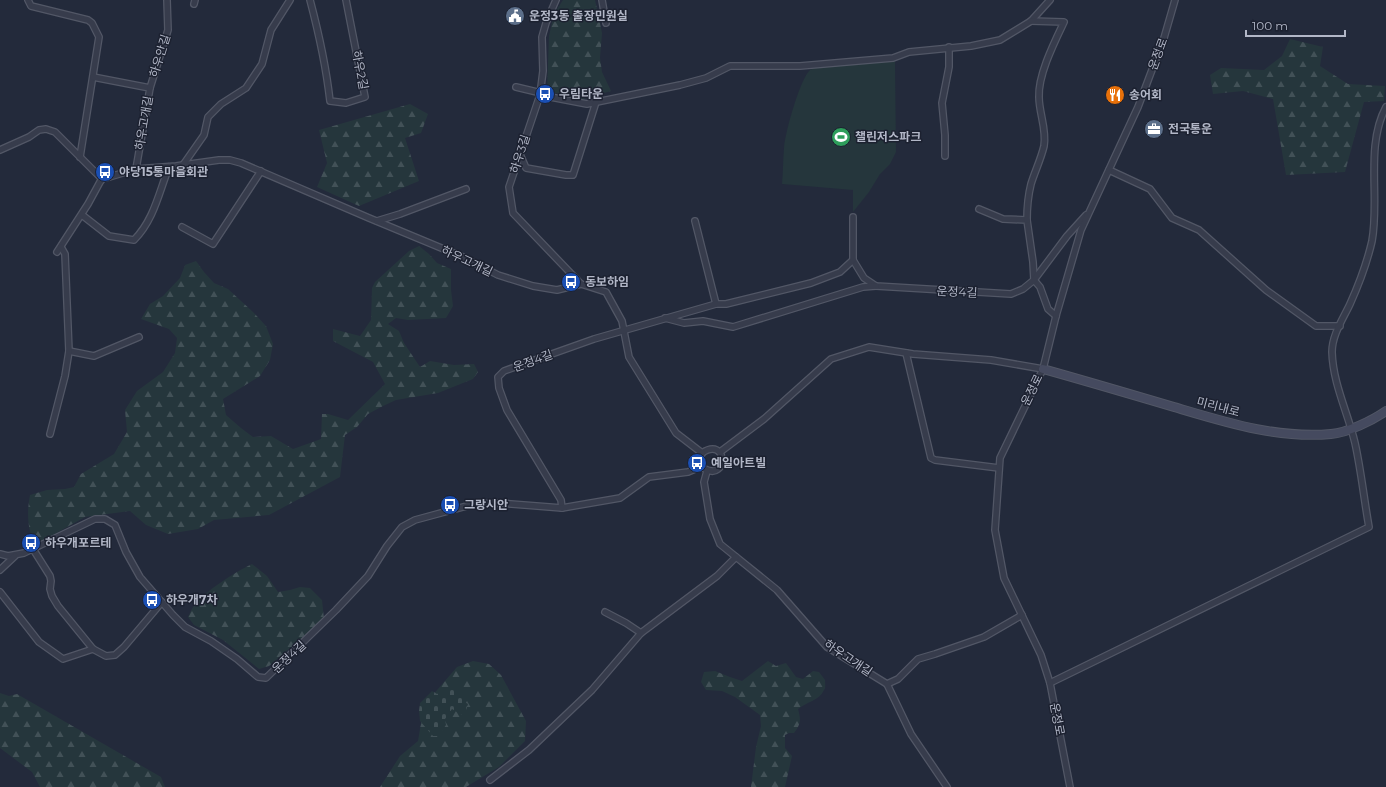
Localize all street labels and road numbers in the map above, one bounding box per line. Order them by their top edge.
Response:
street label: 하우안길 [146,33,173,79]
street label: 운정로 [1145,36,1170,72]
street label: 하우2길 [349,49,372,91]
street label: 하우고개길 [131,94,156,151]
street label: 하우3길 [506,133,533,175]
street label: 하우고개길 [439,242,495,279]
street label: 운정4길 [936,283,978,300]
street label: 운정4길 [511,346,555,375]
street label: 운정로 [1018,372,1046,408]
street label: 미리내로 [1195,394,1241,419]
street label: 하우고개길 [821,636,875,679]
street label: 운정4길 [269,637,309,676]
street label: 운정로 [1047,701,1068,737]

